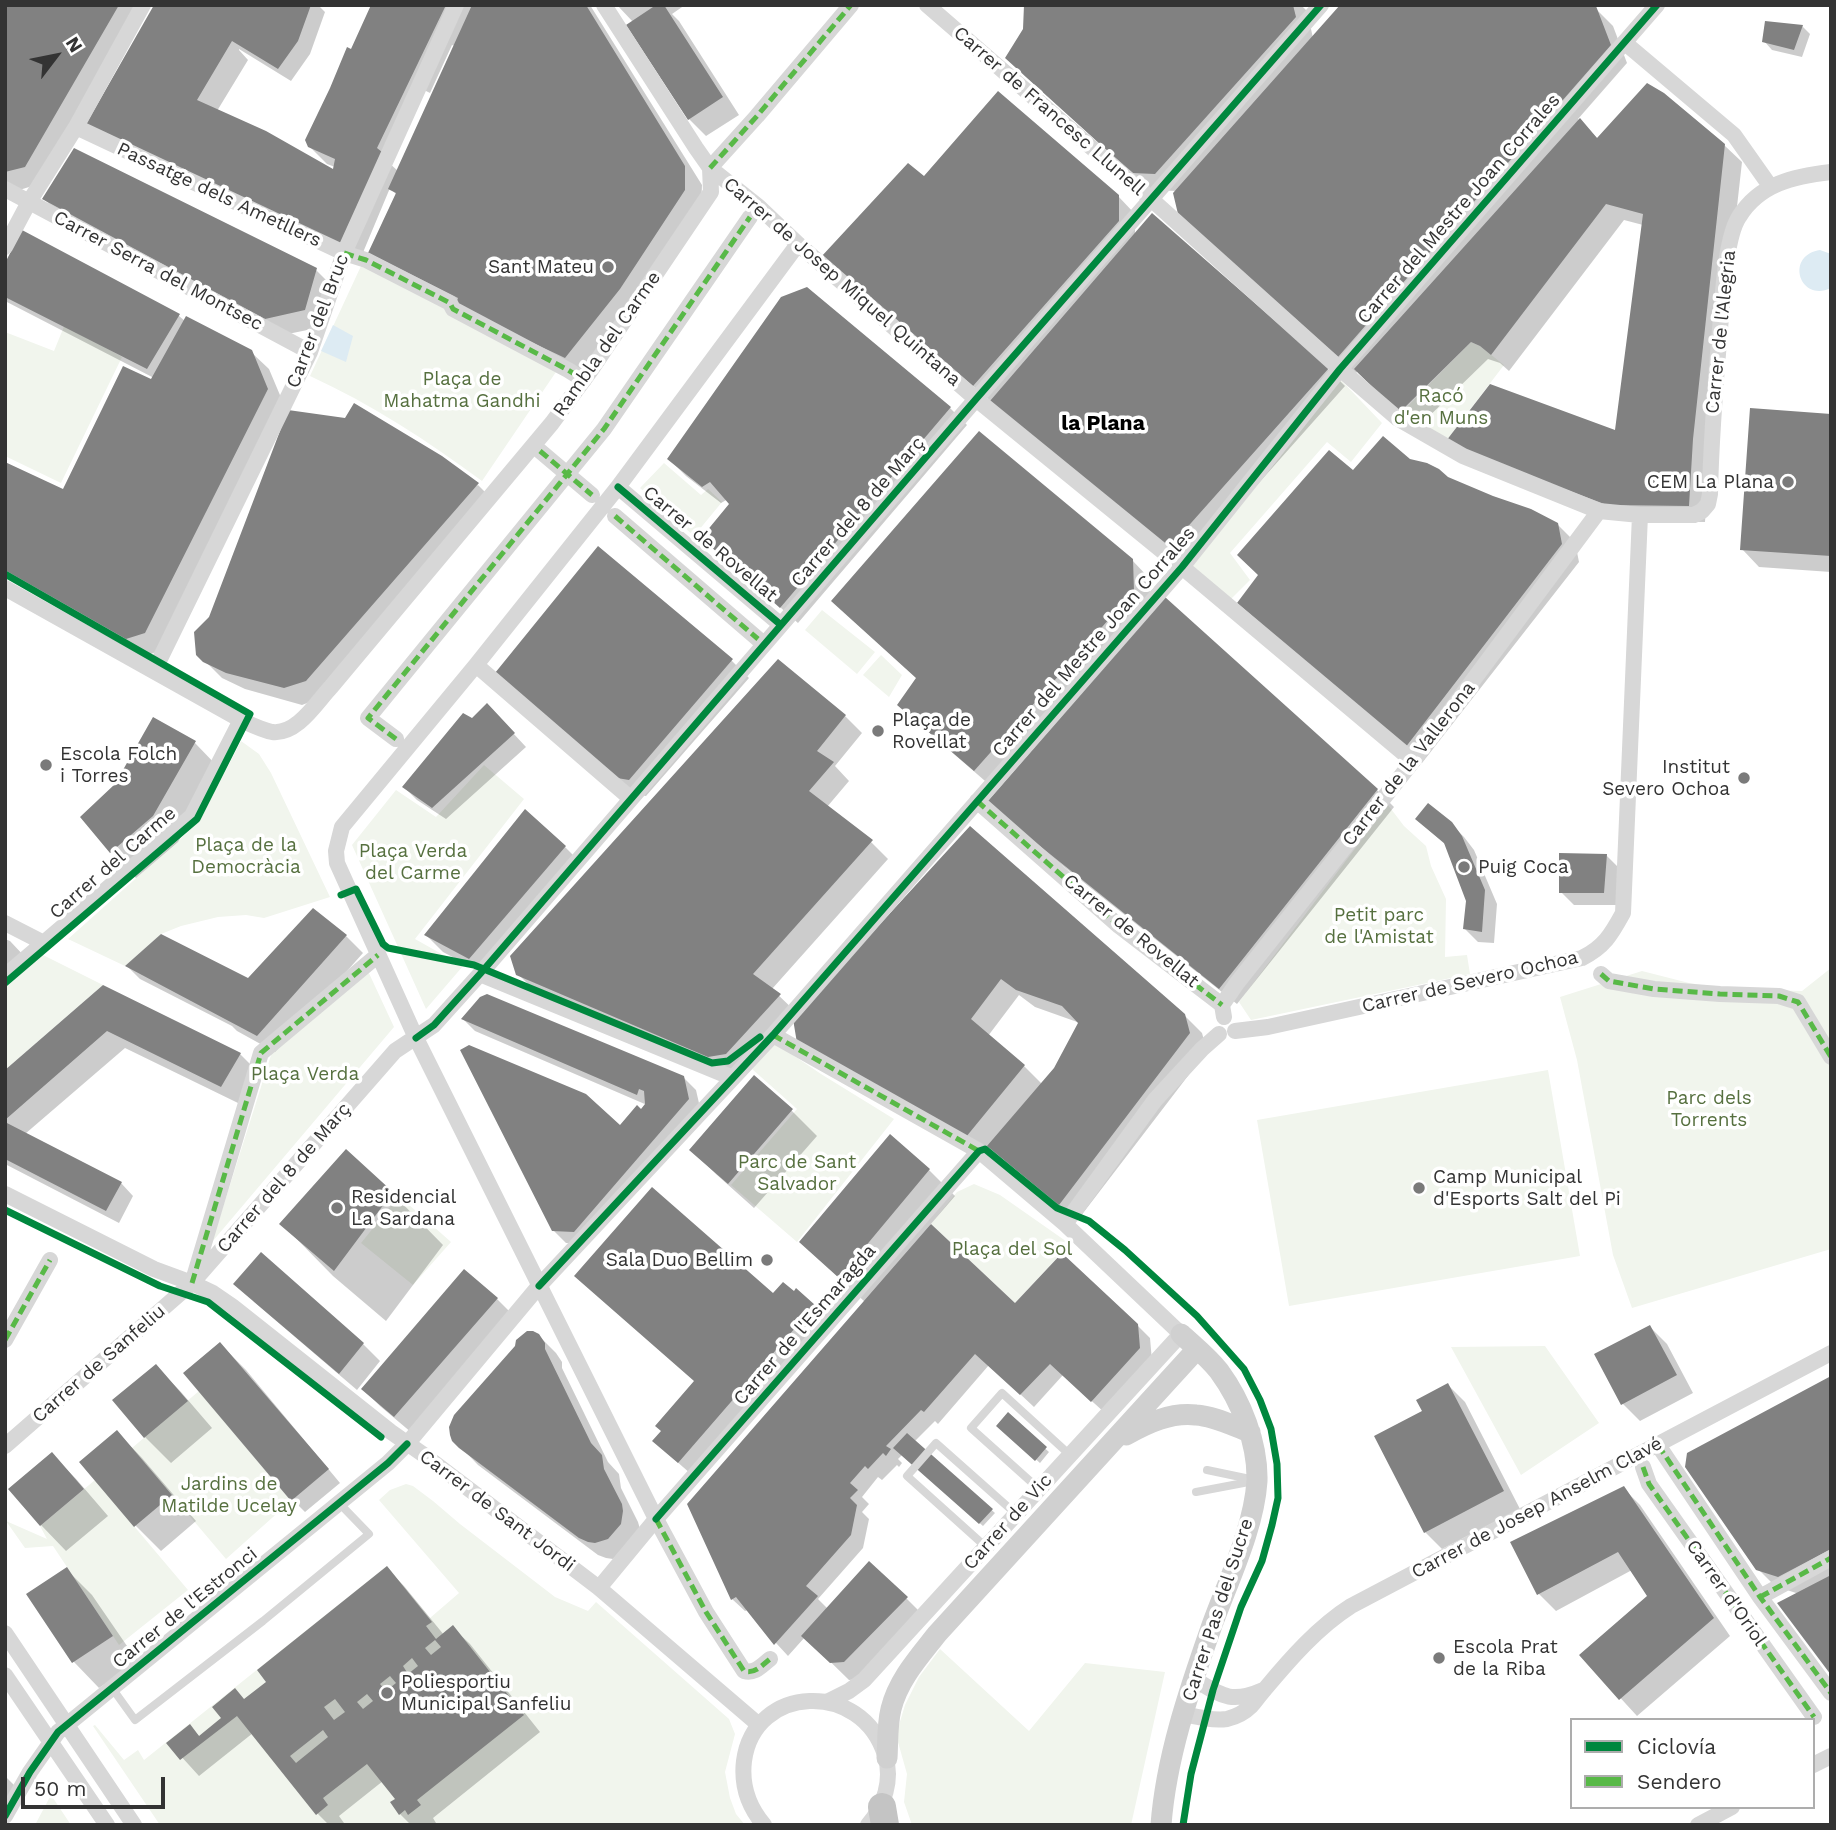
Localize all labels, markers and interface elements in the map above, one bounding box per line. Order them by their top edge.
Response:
north arrow [21,21,91,91]
street label: Carrer de Francesc Llunell [949,22,1149,200]
text: N [61,33,88,57]
street label: Carrer del Mestre Joan Corrales [1353,89,1565,329]
street label: Passatge dels Ametllers [113,138,325,252]
street label: Carrer de Josep Miquel Quintana [719,173,965,391]
street label: Carrer Serra del Montsec [50,206,266,336]
street label: Carrer de l'Alegria [1701,249,1741,415]
street label: Carrer del Bruc [282,251,354,391]
place label: Sant Mateu [488,256,594,278]
marker: Sant Mateu [600,259,616,275]
street label: Rambla del Carme [548,267,666,421]
park label: Plaça de Mahatma Gandhi [383,368,541,412]
park label: Racó d'en Muns [1394,385,1488,429]
district label: la Plana [1061,411,1145,437]
street label: Carrer del 8 de Març [786,432,930,592]
place label: CEM La Plana [1647,471,1774,493]
marker: CEM La Plana [1780,474,1796,490]
street label: Carrer de Rovellat [638,481,782,607]
street label: Carrer del Mestre Joan Corrales [988,522,1200,762]
street label: Carrer de la Vallerona [1338,677,1480,851]
place label: Plaça de Rovellat [892,709,971,753]
marker: Plaça de Rovellat [870,723,886,739]
place label: Escola Folch i Torres [60,743,177,787]
place label: Institut Severo Ochoa [1602,756,1730,800]
marker: Escola Folch i Torres [38,757,54,773]
marker: Institut Severo Ochoa [1736,770,1752,786]
street label: Carrer del Carme [45,802,181,924]
park label: Plaça de la Democràcia [191,834,301,878]
park label: Plaça Verda del Carme [359,840,467,884]
place label: Puig Coca [1478,856,1569,878]
marker: Puig Coca [1456,859,1472,875]
street label: Carrer de Rovellat [1059,869,1203,993]
park label: Petit parc de l'Amistat [1324,904,1434,948]
street label: Carrer de Severo Ochoa [1360,946,1580,1018]
park label: Plaça Verda [251,1063,359,1085]
park label: Parc dels Torrents [1666,1087,1752,1131]
street label: Carrer del 8 de Març [212,1098,356,1258]
park label: Parc de Sant Salvador [738,1151,856,1195]
place label: Camp Municipal d'Esports Salt del Pi [1433,1166,1621,1210]
marker: Camp Municipal d'Esports Salt del Pi [1411,1180,1427,1196]
place label: Residencial La Sardana [351,1186,456,1230]
marker: Residencial La Sardana [329,1200,345,1216]
park label: Plaça del Sol [952,1238,1072,1260]
street label: Carrer de l'Esmaragda [729,1240,881,1410]
place label: Sala Duo Bellim [606,1249,753,1271]
marker: Sala Duo Bellim [759,1252,775,1268]
street label: Carrer de Sanfeliu [28,1300,170,1428]
street label: Carrer de Josep Anselm Clavé [1408,1432,1666,1584]
street label: Carrer de Sant Jordi [415,1445,579,1577]
street label: Carrer de Vic [959,1469,1057,1575]
park label: Jardins de Matilde Ucelay [161,1473,297,1517]
street label: Carrer Pas del Sucre [1178,1516,1258,1704]
street label: Carrer d'Oriol [1681,1535,1771,1651]
street label: Carrer de l'Estronci [108,1543,262,1673]
place label: Escola Prat de la Riba [1453,1636,1558,1680]
marker: Escola Prat de la Riba [1431,1650,1447,1666]
place label: Poliesportiu Municipal Sanfeliu [401,1671,571,1715]
marker: Poliesportiu Municipal Sanfeliu [379,1685,395,1701]
legend [1570,1718,1815,1809]
text: Ciclovía [1637,1734,1716,1759]
scale bar [24,1764,168,1808]
text: Sendero [1637,1769,1722,1794]
text: 50 m [34,1776,86,1801]

